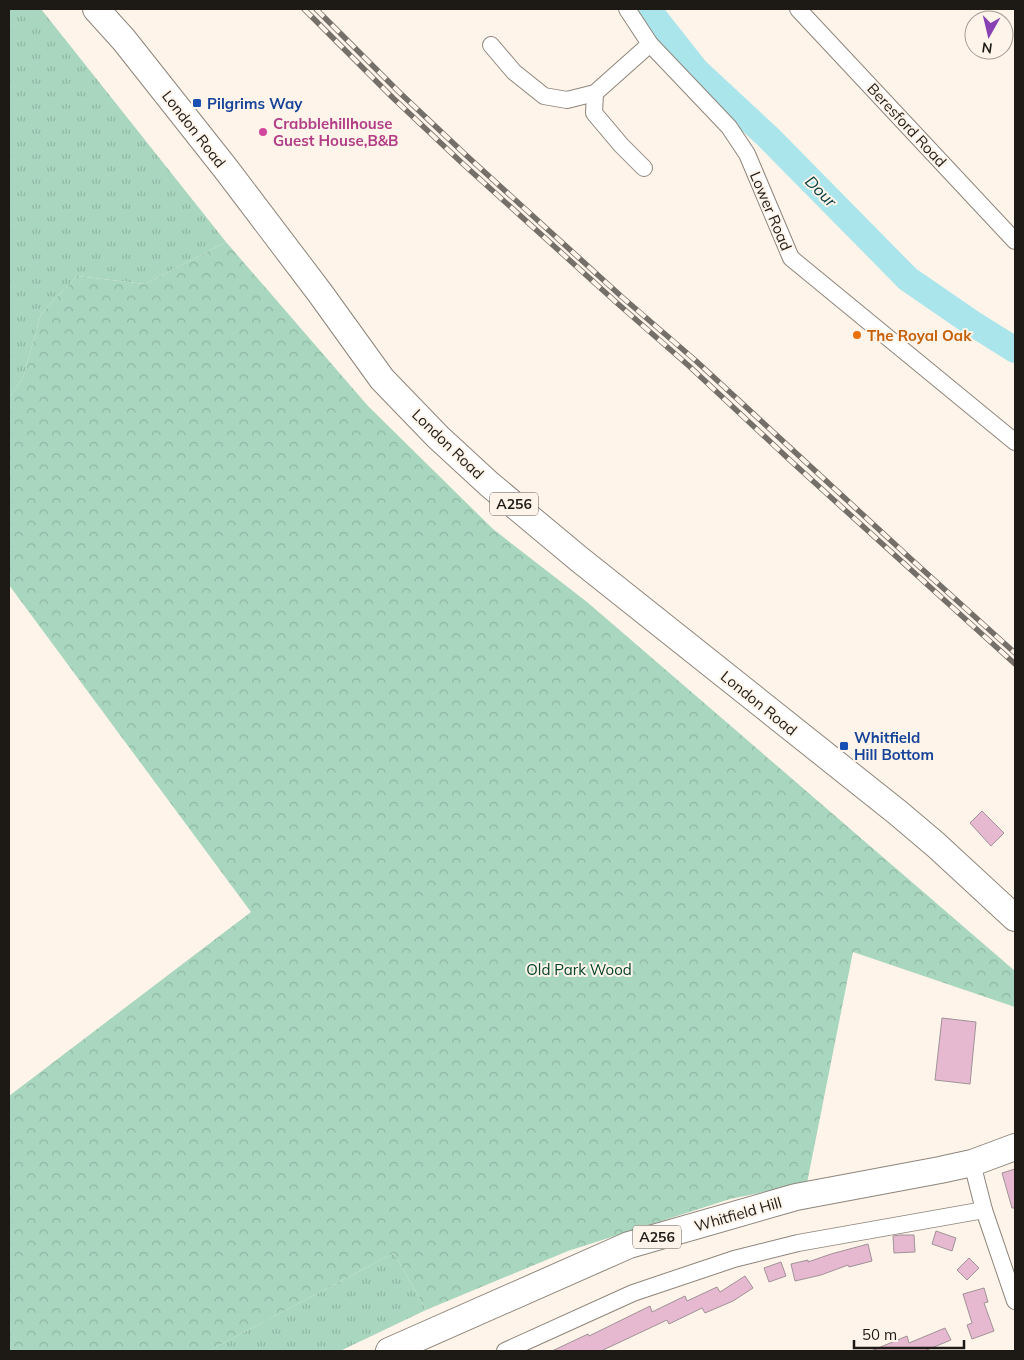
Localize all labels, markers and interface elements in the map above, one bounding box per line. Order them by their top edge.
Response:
north arrow [964,10,1014,60]
text: N [981,38,994,58]
street label: Beresford Road [863,79,951,171]
street label: London Road [158,87,230,171]
place label: Pilgrims Way [207,94,303,113]
marker: Pilgrims Way [191,97,203,109]
place label: Crabblehillhouse Guest House,B&B [273,114,398,150]
marker: Crabblehillhouse Guest House,B&B [257,126,269,138]
street label: Lower Road [746,169,796,253]
water label: Dour [801,171,842,212]
place label: The Royal Oak [867,326,972,345]
marker: The Royal Oak [851,329,863,341]
street label: London Road [408,405,488,483]
road number: A256 [490,492,538,516]
street label: London Road [717,667,801,739]
place label: Whitfield Hill Bottom [854,728,934,764]
marker: Whitfield Hill Bottom [838,740,850,752]
park label: Old Park Wood [526,960,632,979]
street label: Whitfield Hill [692,1192,784,1236]
road number: A256 [633,1226,681,1248]
scale bar [854,1318,964,1350]
text: 50 m [862,1325,897,1344]

